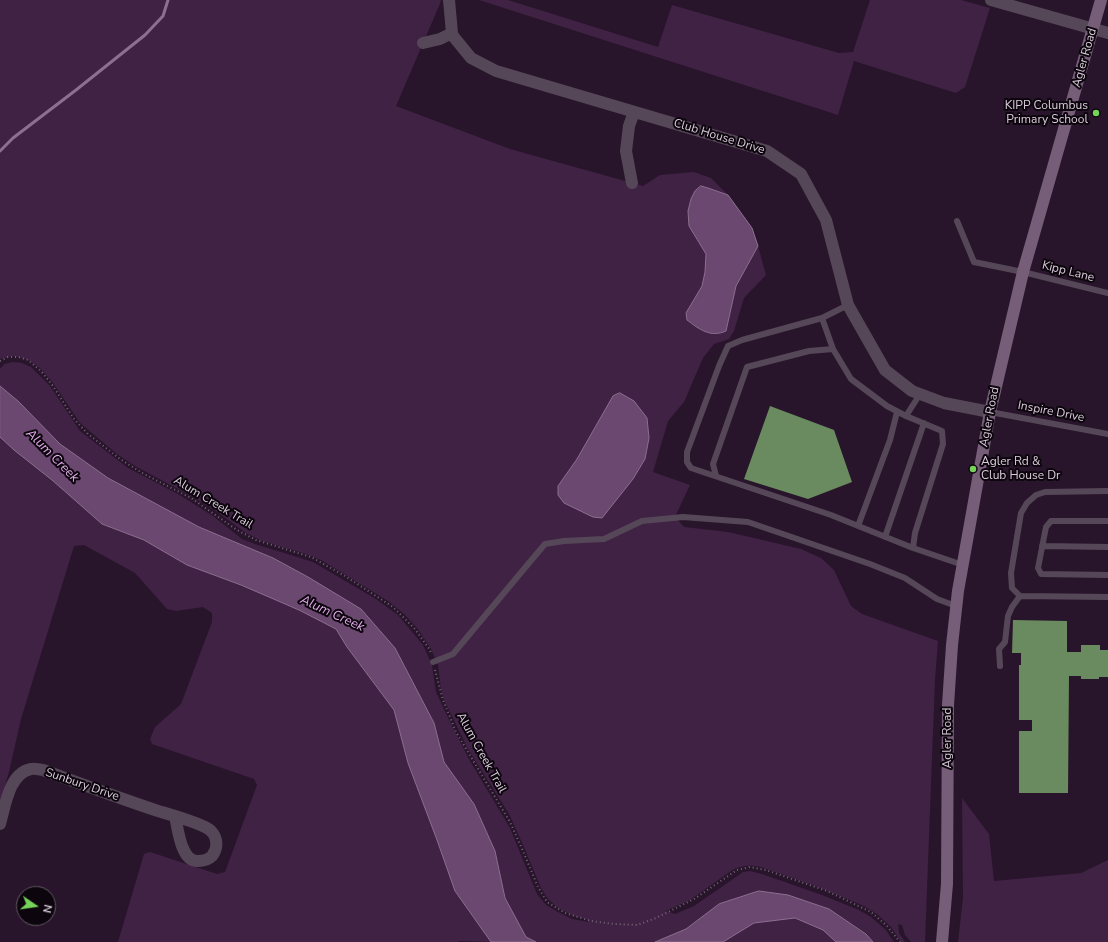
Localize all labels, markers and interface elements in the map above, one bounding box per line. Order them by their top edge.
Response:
street label: Agler Road [1070,27,1100,89]
place label: KIPP Columbus Primary School [1005,99,1088,127]
marker: KIPP Columbus Primary School [1091,108,1101,118]
street label: Club House Drive [672,116,766,158]
street label: Kipp Lane [1040,259,1096,285]
street label: Agler Road [977,386,1003,448]
street label: Inspire Drive [1016,398,1086,426]
water label: Alum Creek [22,426,82,486]
place label: Agler Rd & Club House Dr [981,455,1060,483]
marker: Agler Rd & Club House Dr [968,464,978,474]
street label: Alum Creek Trail [171,474,255,532]
water label: Alum Creek [298,592,366,636]
street label: Agler Road [941,708,955,768]
street label: Alum Creek Trail [453,710,509,796]
street label: Sunbury Drive [43,766,121,804]
north arrow [16,886,56,926]
text: N [39,903,55,914]

